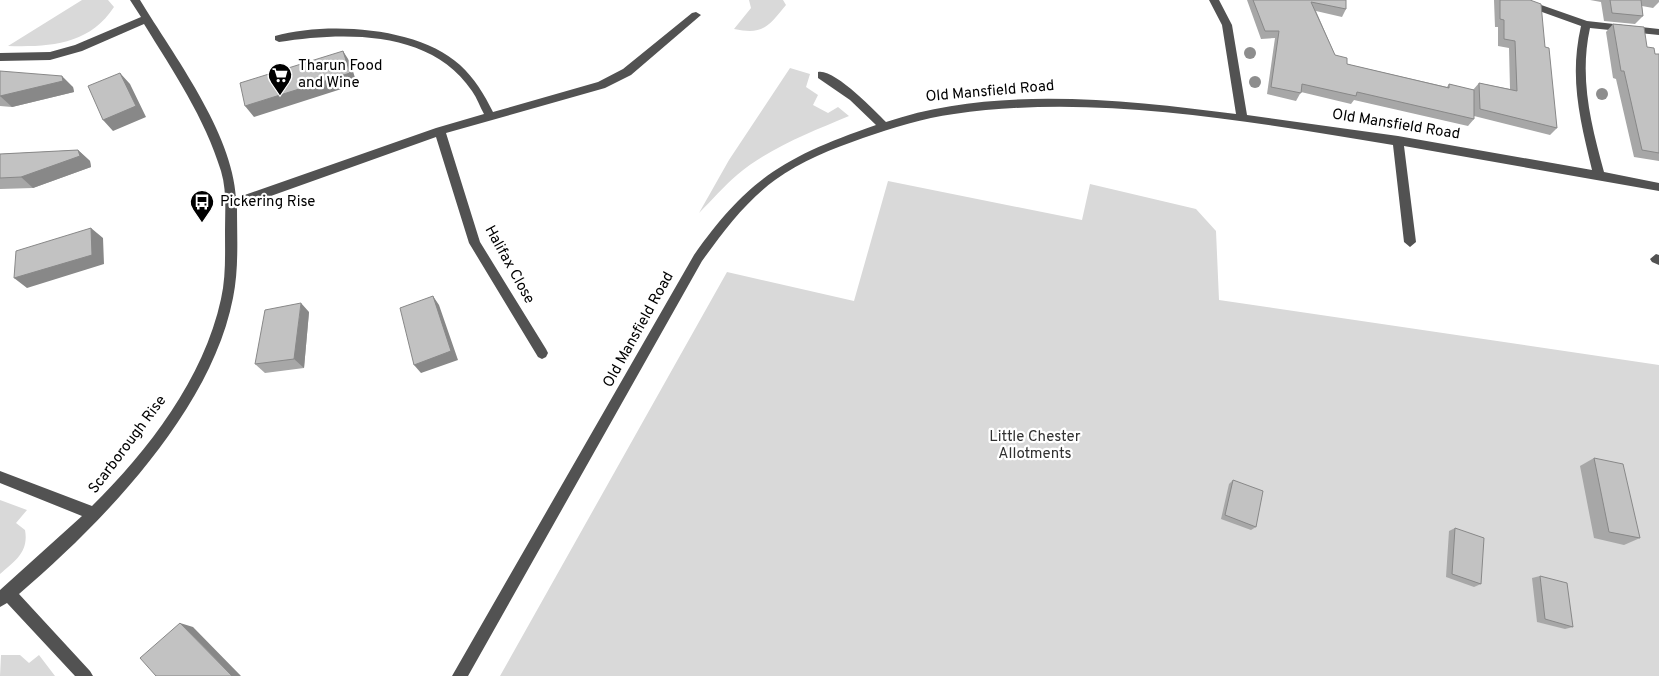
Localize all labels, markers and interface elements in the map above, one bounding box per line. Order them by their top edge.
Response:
place label: Tharun Food and Wine [298,57,382,93]
supermarket icon: Tharun Food and Wine [267,62,293,96]
street label: Old Mansfield Road [925,77,1055,107]
street label: Old Mansfield Road [1331,105,1461,145]
bus stop icon: Pickering Rise [189,189,215,223]
place label: Pickering Rise [220,193,315,212]
street label: Halifax Close [480,222,538,308]
street label: Old Mansfield Road [599,269,679,391]
street label: Scarborough Rise [85,392,171,498]
park label: Little Chester Allotments [989,428,1081,464]

